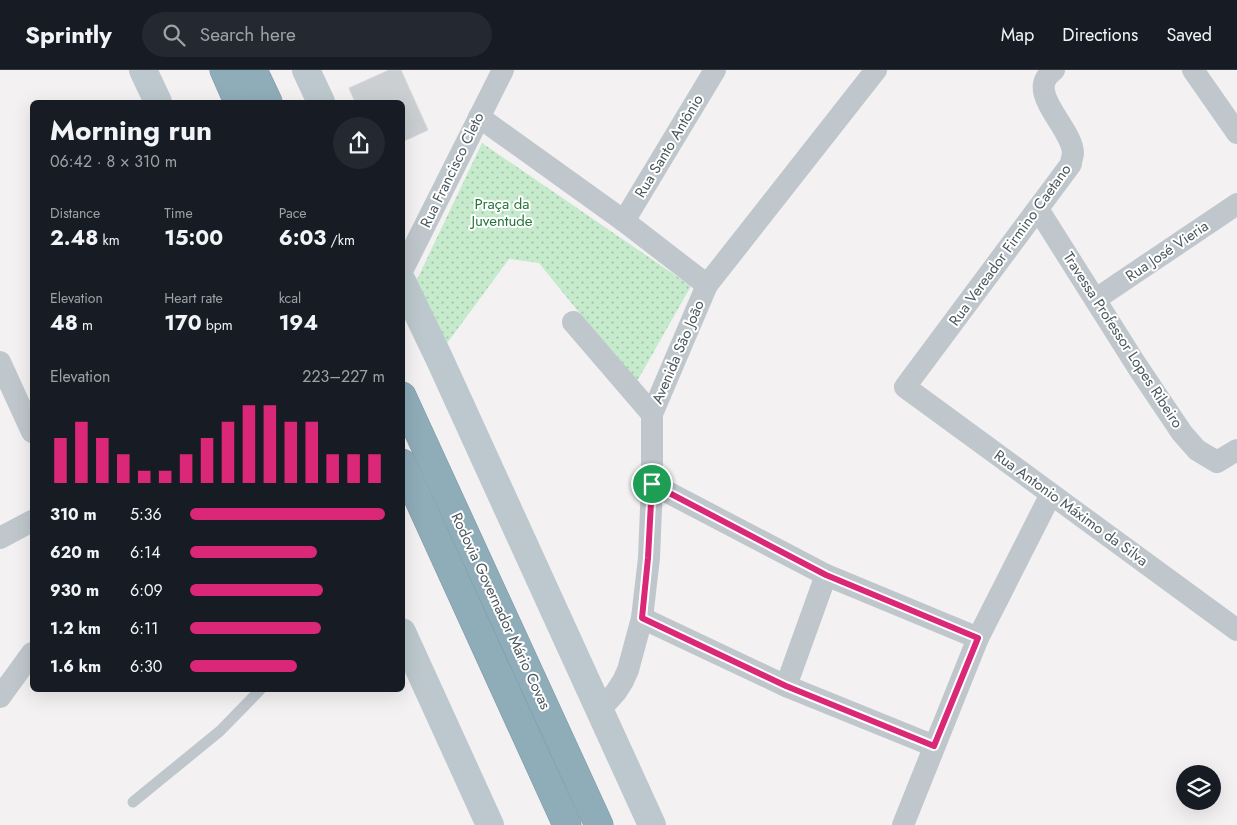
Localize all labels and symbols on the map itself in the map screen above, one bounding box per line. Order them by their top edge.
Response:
street label: Rua Santo Antônio [629,90,709,202]
street label: Rua Francisco Cleto [415,109,489,231]
street label: Rua Vereador Firmino Caetano [944,159,1076,331]
park label: Praça da Juventude [469,193,533,232]
street label: Rua José Vieria [1121,215,1213,287]
street label: Travessa Professor Lopes Ribeiro [1058,248,1188,432]
street label: Avenida São João [646,297,710,407]
street label: Rua Antonio Máximo da Silva [989,445,1153,571]
pin [631,463,673,505]
street label: Rodovia Governador Mário Covas [446,509,556,713]

